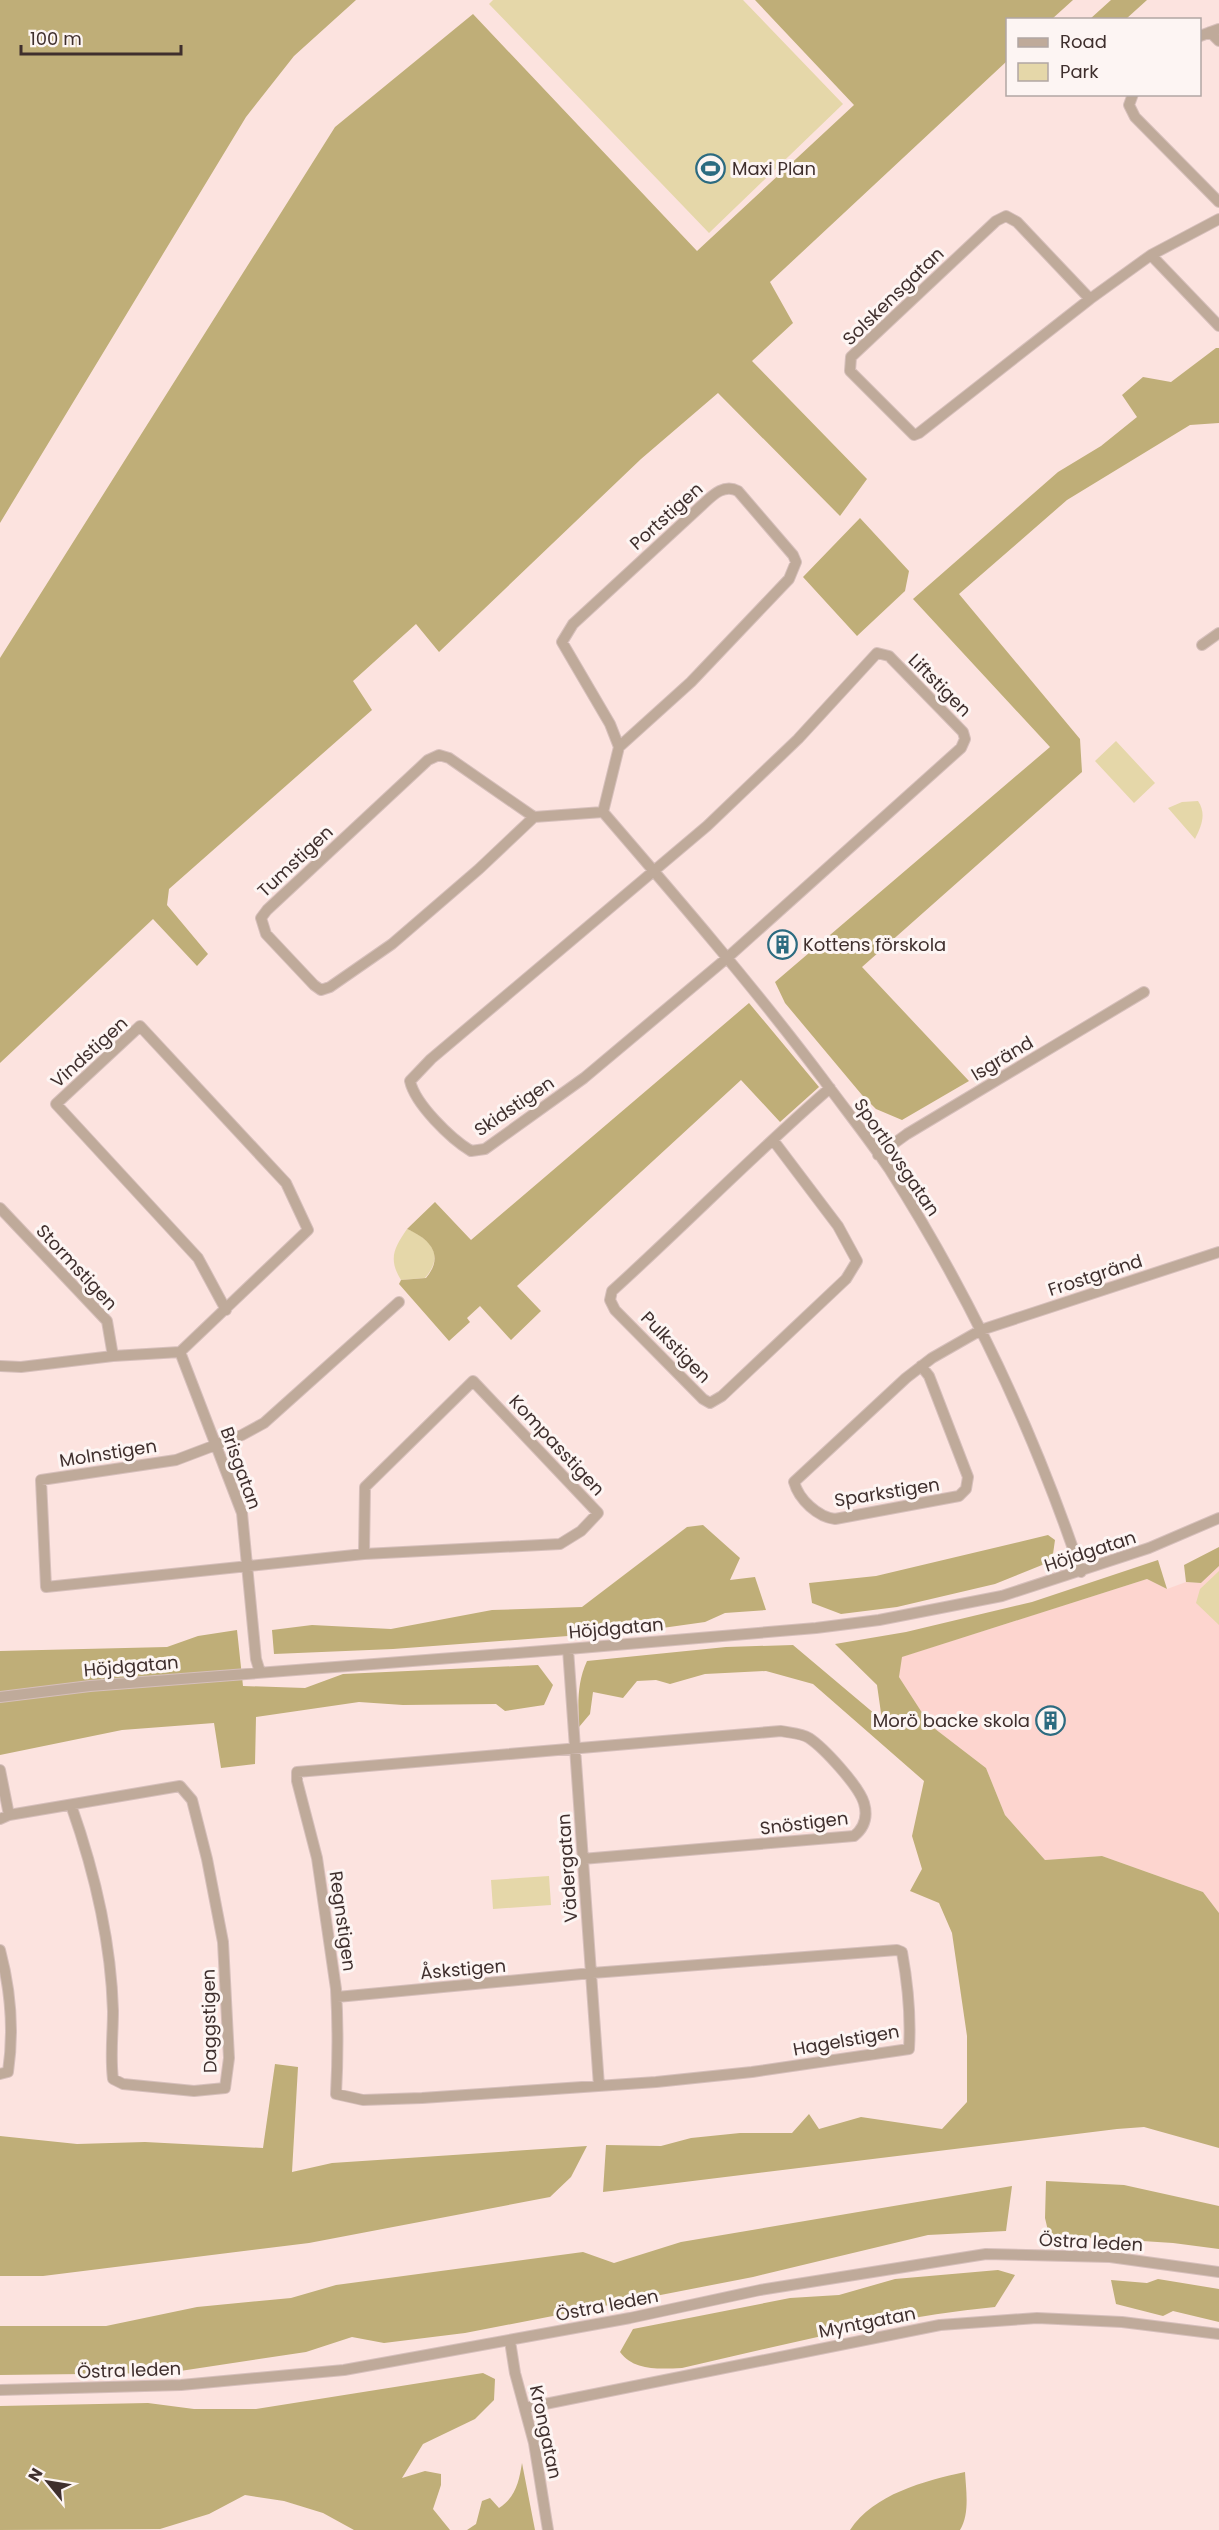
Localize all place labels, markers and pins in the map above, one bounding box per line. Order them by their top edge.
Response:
sports icon: Maxi Plan [695,152,727,184]
place label: Maxi Plan [732,156,816,181]
building icon: Kottens förskola [766,928,798,960]
place label: Kottens förskola [803,932,946,957]
building icon: Morö backe skola [1035,1704,1067,1736]
place label: Morö backe skola [873,1708,1030,1733]

